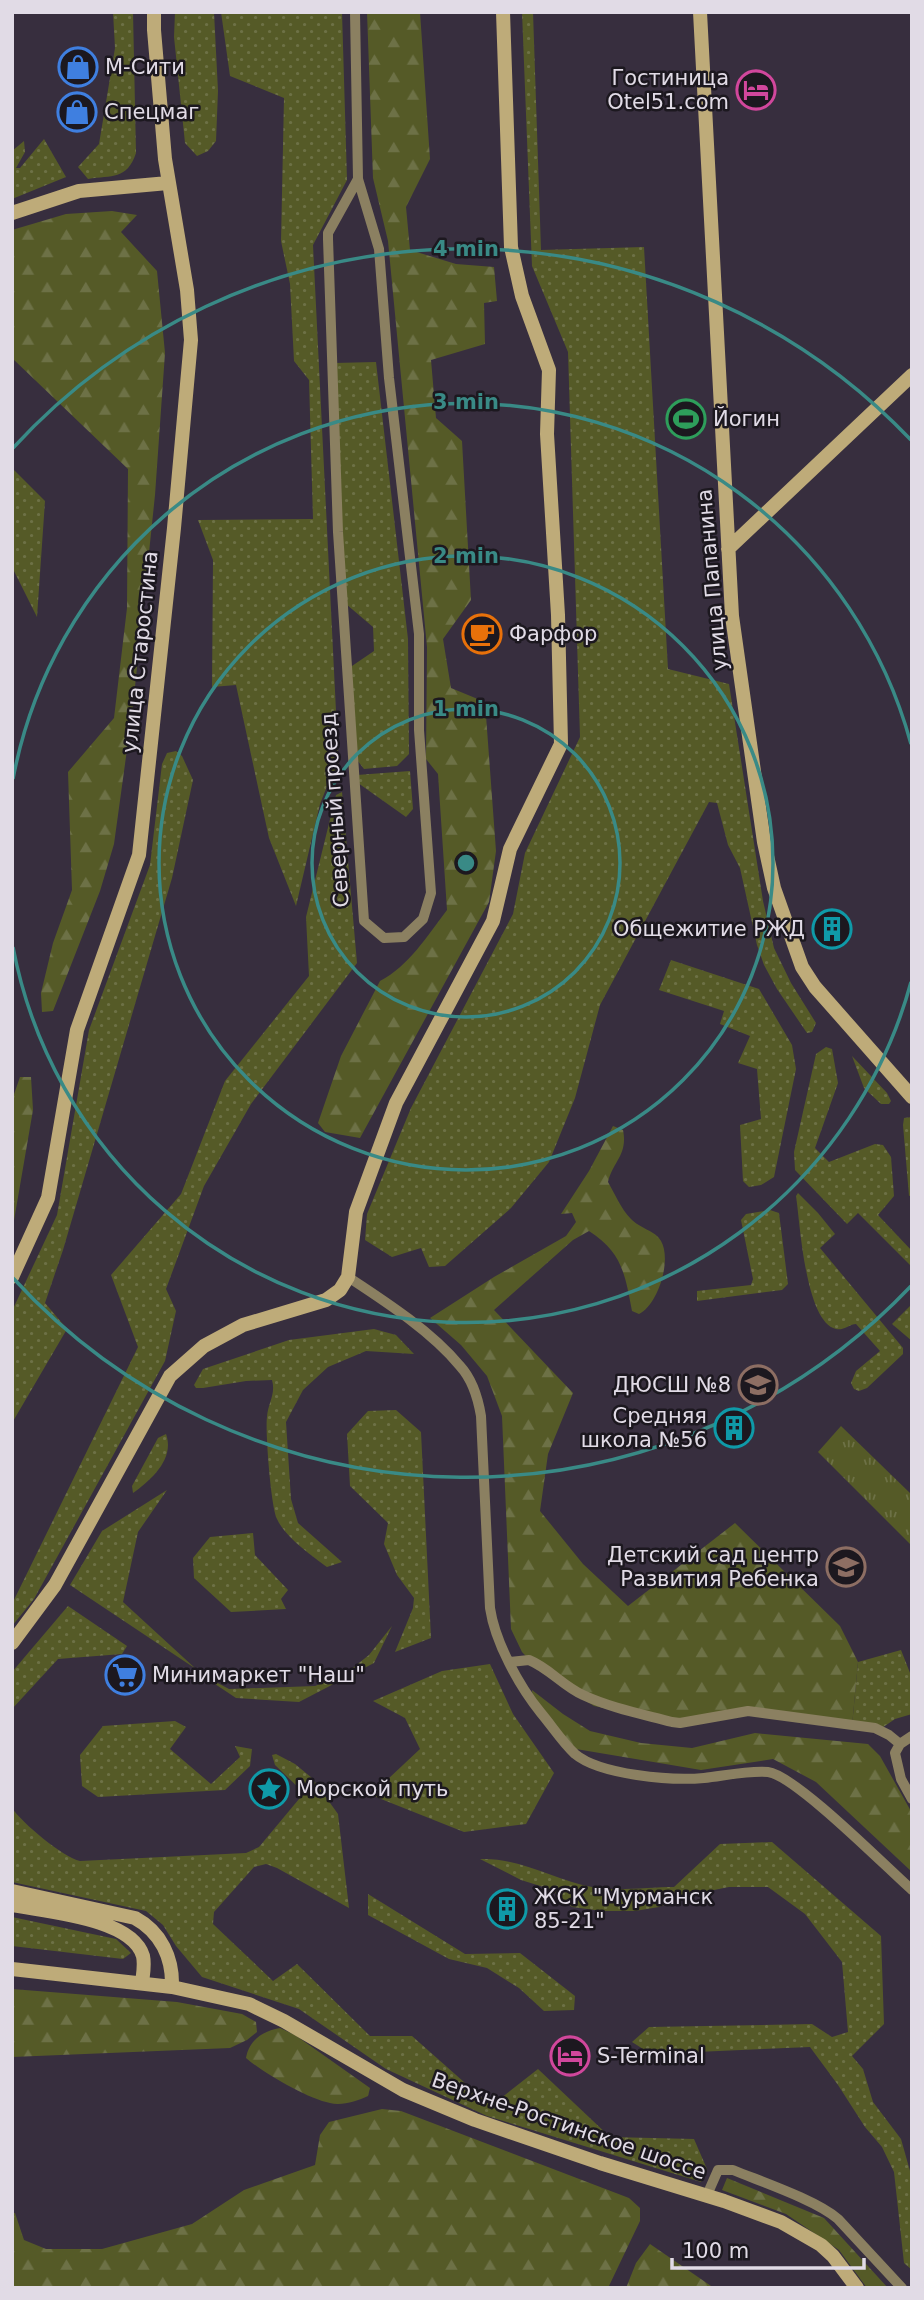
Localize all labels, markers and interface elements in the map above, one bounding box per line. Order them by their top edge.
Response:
shop icon: М-Сити [57,46,99,88]
place label: М-Сити [105,55,185,79]
place label: Гостиница Otel51.com [607,66,729,114]
hotel icon: Гостиница Otel51.com [735,69,777,111]
shop icon: Спецмаг [56,91,98,133]
place label: Спецмаг [104,100,199,124]
text: 4 min [433,237,499,261]
text: 3 min [433,390,499,414]
sports icon: Йогин [665,398,707,440]
place label: Йогин [713,406,780,431]
street label: улица Папанина [692,488,732,672]
text: 2 min [433,544,499,568]
street label: улица Старостина [117,550,163,754]
cafe icon: Фарфор [461,613,503,655]
place label: Фарфор [509,622,597,646]
text: 1 min [433,697,499,721]
street label: Северный проезд [316,712,354,908]
centre of rings [454,851,478,875]
building icon: Общежитие РЖД [811,908,853,950]
place label: Общежитие РЖД [613,917,805,941]
school or university icon: ДЮСШ №8 [737,1364,779,1406]
place label: ДЮСШ №8 [613,1373,731,1397]
place label: Средняя школа №56 [581,1404,707,1452]
building icon: Средняя школа №56 [713,1407,755,1449]
place label: Детский сад центр Развития Ребенка [607,1543,819,1591]
school or university icon: Детский сад центр Развития Ребенка [825,1546,867,1588]
supermarket icon: Минимаркет "Наш" [104,1654,146,1696]
place label: Минимаркет "Наш" [152,1663,365,1687]
place icon: Морской путь [248,1768,290,1810]
place label: Морской путь [296,1777,448,1801]
place label: ЖСК "Мурманск 85-21" [534,1885,713,1933]
building icon: ЖСК "Мурманск 85-21" [486,1888,528,1930]
hotel icon: S-Terminal [549,2035,591,2077]
place label: S-Terminal [597,2044,705,2068]
street label: Верхне-Ростинское шоссе [429,2068,709,2184]
scale bar [672,2226,864,2270]
text: 100 m [682,2239,749,2263]

